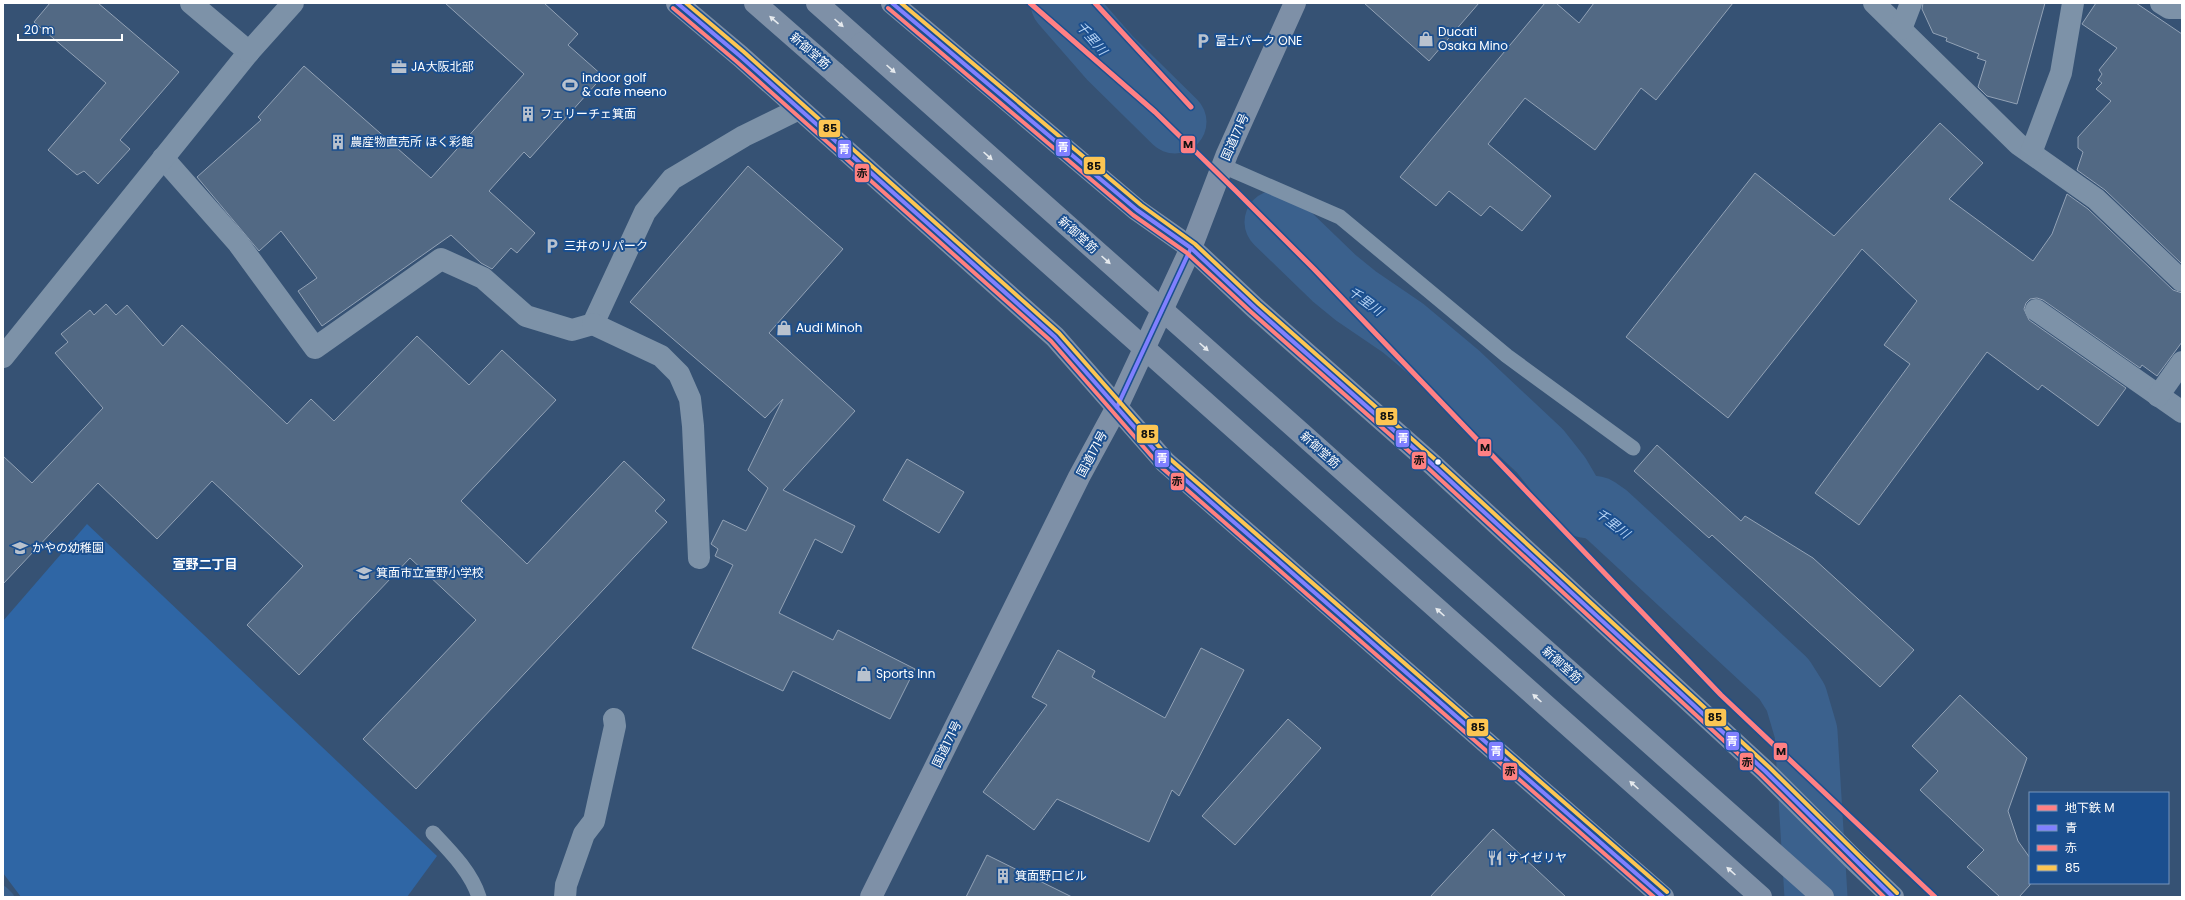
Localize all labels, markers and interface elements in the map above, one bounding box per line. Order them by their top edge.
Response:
one-way arrow [769,15,779,24]
scale bar [18,16,122,42]
water label: 千里川 [1072,17,1113,61]
one-way arrow [834,19,844,28]
text: 20 m [24,21,54,38]
place label: Ducati Osaka Mino [1438,23,1508,54]
street label: 新御堂筋 [787,28,834,73]
shop icon: Ducati Osaka Mino [1417,30,1435,48]
parking icon: 富士パーク ONE [1194,32,1212,50]
place label: 富士パーク ONE [1215,32,1302,49]
office icon: JA大阪北部 [390,58,408,76]
place label: JA大阪北部 [411,58,473,75]
one-way arrow [886,65,896,74]
place label: indoor golf & cafe meeno [582,69,667,100]
sports icon: indoor golf & cafe meeno [561,76,579,94]
building icon: フェリーチェ箕面 [519,105,537,123]
place label: フェリーチェ箕面 [540,105,636,122]
street label: 国道171号 [1217,110,1253,163]
line badge: 85 [818,119,841,138]
text: 85 [823,120,837,136]
building icon: 農産物直売所 ほく彩館 [329,133,347,151]
place label: 農産物直売所 ほく彩館 [350,133,473,150]
line badge: M [1180,135,1196,154]
text: M [1183,136,1193,152]
line badge: 青 [1055,138,1071,157]
line badge: 青 [837,139,852,159]
text: 青 [1058,139,1069,155]
text: 青 [839,141,850,157]
one-way arrow [983,151,994,160]
line badge: 85 [1083,156,1106,175]
text: 85 [1087,158,1101,174]
line badge: 赤 [854,163,870,183]
text: 赤 [857,165,868,181]
street label: 新御堂筋 [1055,212,1102,257]
parking icon: 三井のリパーク [543,237,561,255]
place label: 三井のリパーク [564,237,648,254]
one-way arrow [1101,256,1112,265]
water label: 千里川 [1344,282,1389,322]
shop icon: Audi Minoh [775,319,793,337]
place label: Audi Minoh [796,319,862,336]
one-way arrow [1198,342,1209,351]
line badge: 85 [1375,407,1398,426]
text: 85 [1380,408,1394,424]
line badge: 85 [1136,424,1159,444]
text: 85 [1141,426,1155,442]
street label: 新御堂筋 [1297,427,1344,472]
street label: 国道171号 [1072,428,1111,480]
line badge: 青 [1395,429,1410,448]
text: 青 [1398,430,1409,446]
line badge: M [1477,438,1492,457]
text: M [1480,439,1490,455]
line badge: 青 [1154,449,1170,468]
text: 青 [1157,450,1168,466]
line badge: 赤 [1411,451,1427,470]
text: 赤 [1414,452,1425,468]
unlabelled marker [1433,457,1443,467]
line badge: 赤 [1170,472,1185,491]
text: 赤 [1172,473,1183,489]
water label: 千里川 [1591,504,1635,544]
school or university icon: かやの幼稚園 [11,539,29,557]
place label: かやの幼稚園 [32,539,104,556]
district label: 萱野二丁目 [172,555,238,574]
school or university icon: 箕面市立萱野小学校 [355,564,373,582]
place label: 箕面市立萱野小学校 [376,564,484,581]
one-way arrow [1435,607,1445,617]
street label: 新御堂筋 [1539,642,1586,687]
shop icon: Sports Inn [855,665,873,683]
place label: Sports Inn [876,665,935,682]
one-way arrow [1532,694,1542,703]
line badge: 85 [1704,708,1727,727]
text: 85 [1708,709,1722,725]
street label: 国道171号 [928,717,965,770]
line badge: 85 [1466,718,1489,737]
text: 85 [1471,719,1485,735]
line badge: 青 [1725,731,1740,751]
text: 青 [1727,733,1738,749]
line badge: 青 [1488,741,1504,761]
line badge: M [1773,742,1788,761]
text: 青 [1491,743,1502,759]
text: M [1776,743,1786,759]
line badge: 赤 [1739,752,1754,771]
text: 赤 [1742,754,1753,770]
line badge: 赤 [1502,762,1518,781]
text: 赤 [1505,763,1516,779]
one-way arrow [1629,780,1640,789]
legend [2029,792,2169,884]
text: 地下鉄 M [2065,799,2115,816]
text: 青 [2065,819,2077,836]
text: 赤 [2065,839,2077,856]
restaurant icon: サイゼリヤ [1486,849,1504,867]
place label: サイゼリヤ [1507,849,1567,866]
text: 85 [2065,859,2080,876]
building icon: 箕面野口ビル [994,867,1012,885]
place label: 箕面野口ビル [1015,867,1087,884]
one-way arrow [1727,867,1736,876]

